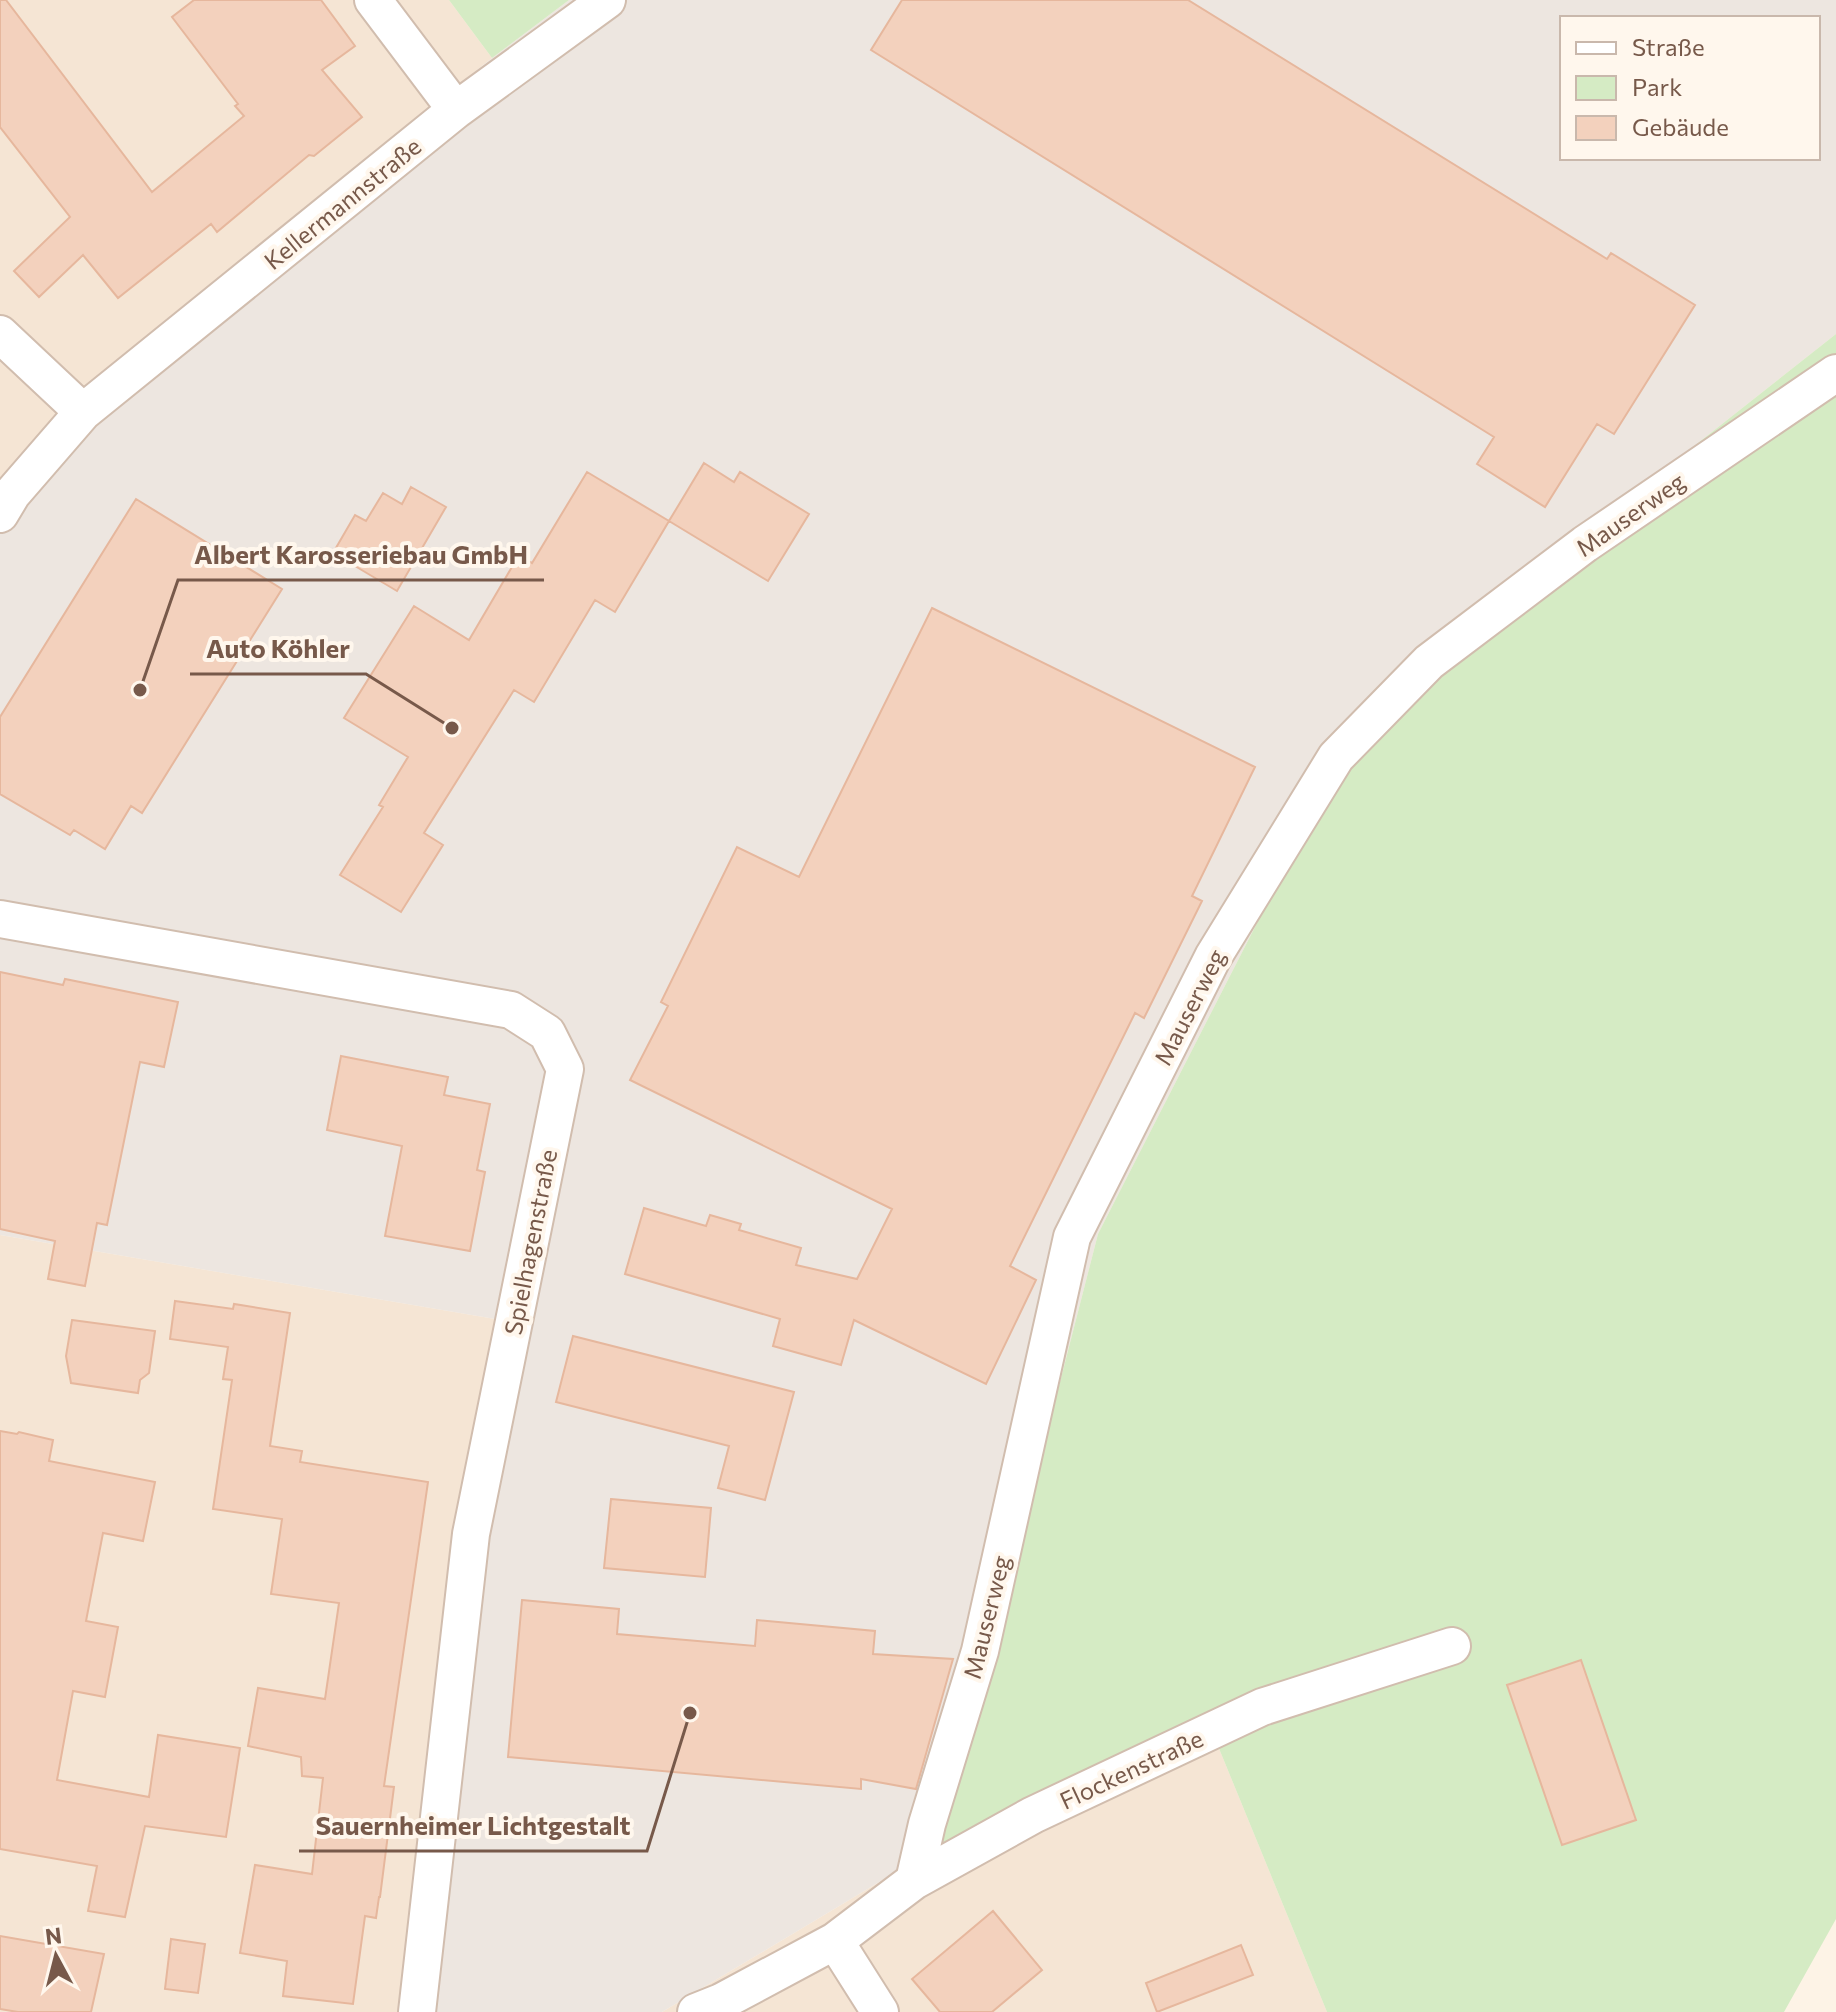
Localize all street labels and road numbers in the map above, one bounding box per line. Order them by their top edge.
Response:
street label: Kellermannstraße [258,131,426,275]
street label: Mauserweg [1570,466,1690,562]
street label: Mauserweg [1147,944,1231,1070]
street label: Spielhagenstraße [498,1147,562,1337]
street label: Mauserweg [957,1552,1015,1682]
street label: Flockenstraße [1055,1723,1207,1815]

